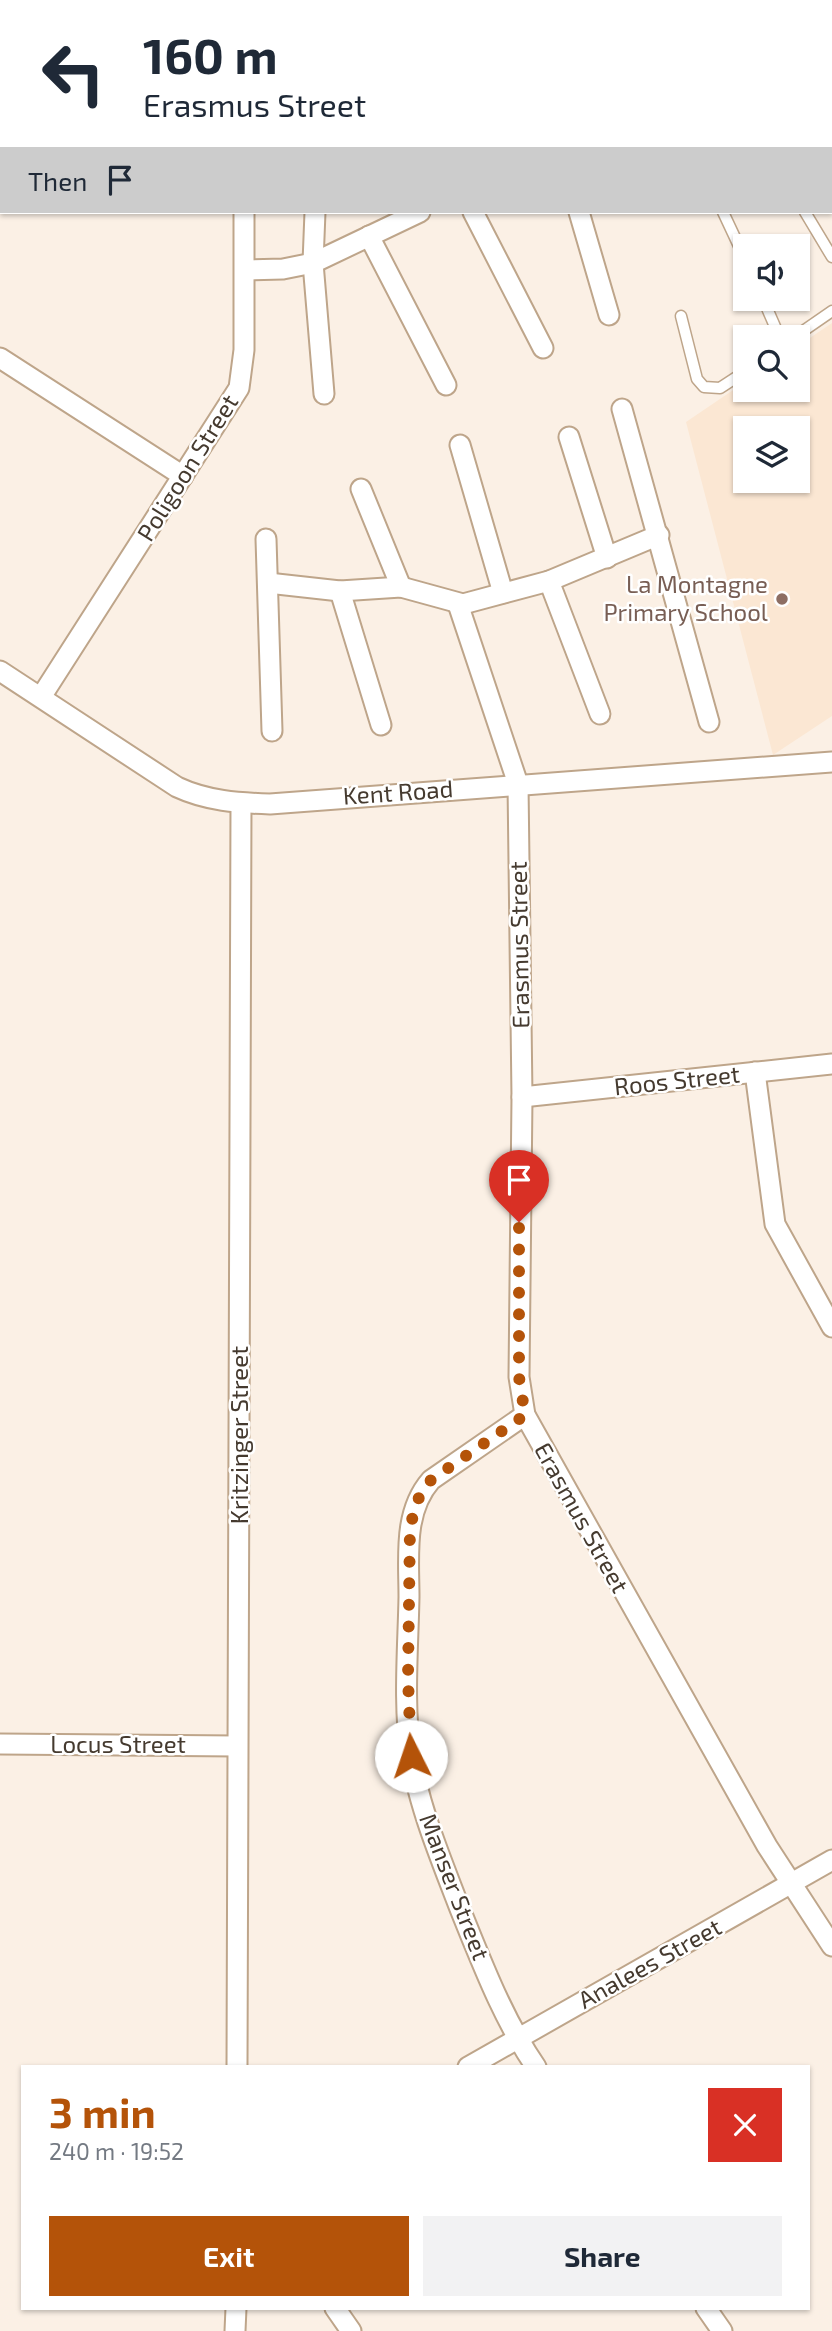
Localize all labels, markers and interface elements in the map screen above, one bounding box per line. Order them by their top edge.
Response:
text: 160 m [143,25,278,84]
icon: left [28,28,119,119]
text: Erasmus Street [143,85,366,123]
icon: arrive [101,161,139,199]
text: Then [28,165,87,196]
map controls [733,234,810,493]
button: sound [733,234,810,311]
button: search [733,325,810,402]
street label: Poligoon Street [130,389,243,546]
button: layers [733,416,810,493]
place label: La Montagne Primary School [603,569,768,626]
marker: La Montagne Primary School [774,591,790,607]
street label: Kent Road [342,773,454,810]
street label: Erasmus Street [503,861,534,1029]
street label: Roos Street [613,1058,741,1101]
pin [489,1150,549,1222]
icon: arrive [500,1161,538,1199]
street label: Kritzinger Street [224,1346,253,1524]
street label: Erasmus Street [529,1437,636,1598]
position arrow [374,1719,448,1793]
street label: Locus Street [50,1729,186,1758]
street label: Manser Street [414,1809,497,1964]
street label: Analees Street [573,1911,726,2014]
text: 3 min [49,2086,156,2136]
button: close [708,2088,782,2162]
text: 240 m · 19:52 [49,2137,184,2165]
button: Exit [49,2216,409,2296]
button: Share [423,2216,782,2296]

